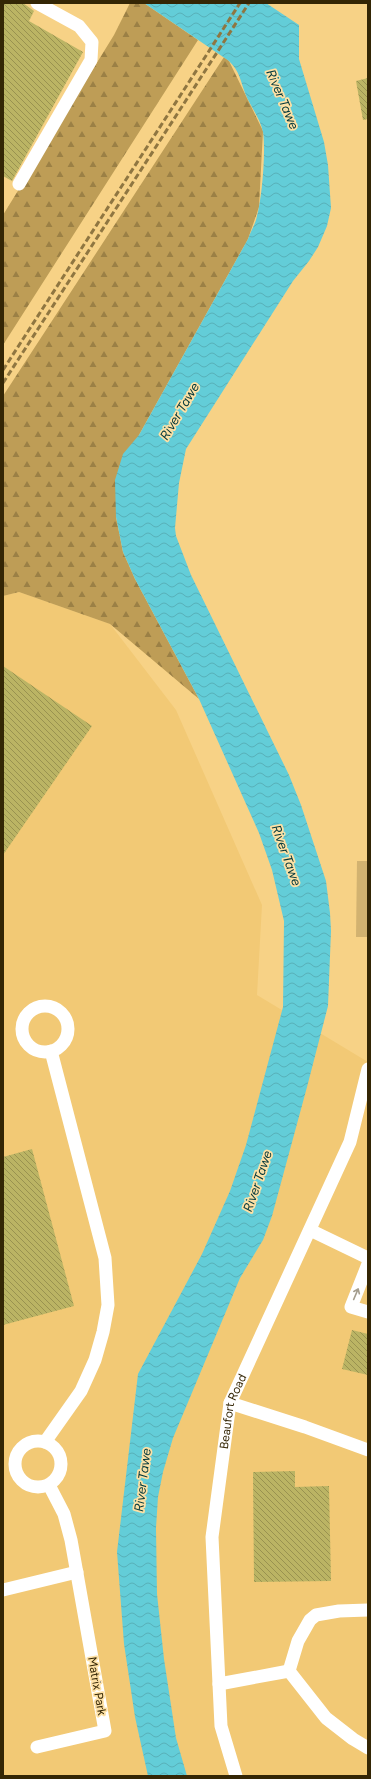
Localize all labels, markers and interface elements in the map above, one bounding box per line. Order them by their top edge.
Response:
water label: River Tawe [263,67,302,131]
water label: River Tawe [157,380,202,442]
water label: River Tawe [269,823,304,888]
water label: River Tawe [240,1149,275,1214]
one-way arrow [353,1288,361,1300]
street label: Beaufort Road [217,1372,249,1450]
water label: River Tawe [131,1448,154,1513]
street label: Matrix Park [85,1656,109,1717]

